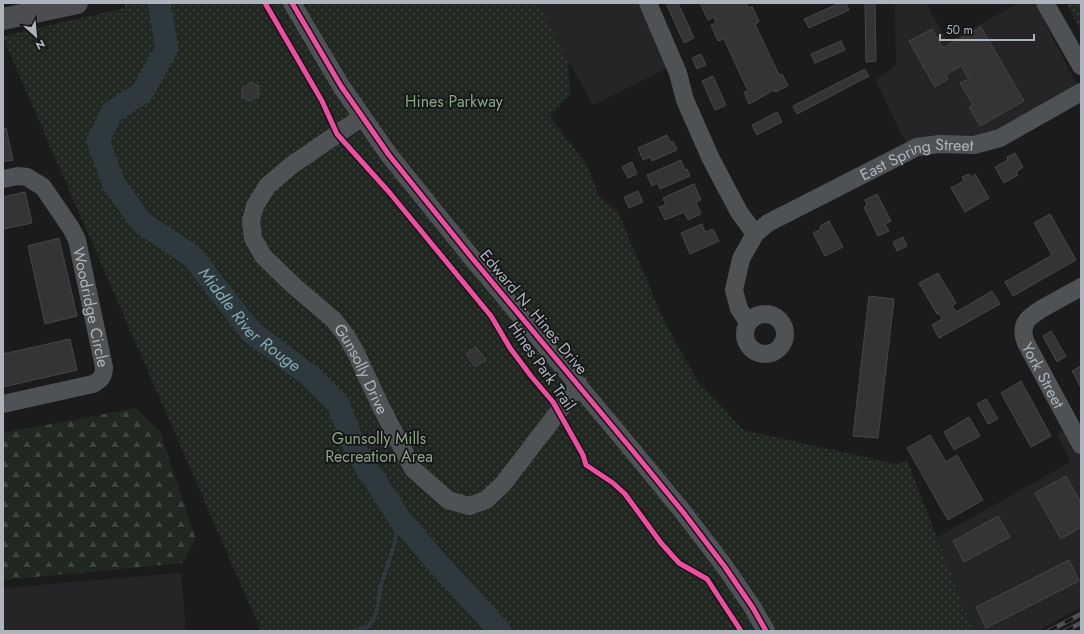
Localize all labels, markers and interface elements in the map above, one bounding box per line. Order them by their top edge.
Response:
north arrow [16,16,56,56]
scale bar [940,16,1034,42]
text: 50 m [946,21,973,39]
text: N [33,36,48,54]
park label: Hines Parkway [405,90,504,113]
street label: East Spring Street [856,132,974,186]
street label: Edward N. Hines Drive [475,244,593,380]
street label: Woodridge Circle [67,245,115,369]
water label: Middle River Rouge [193,262,306,377]
street label: Hines Park Trail [503,317,581,415]
street label: Gunsolly Drive [329,318,394,418]
street label: York Street [1016,338,1071,412]
park label: Gunsolly Mills Recreation Area [325,427,433,468]

